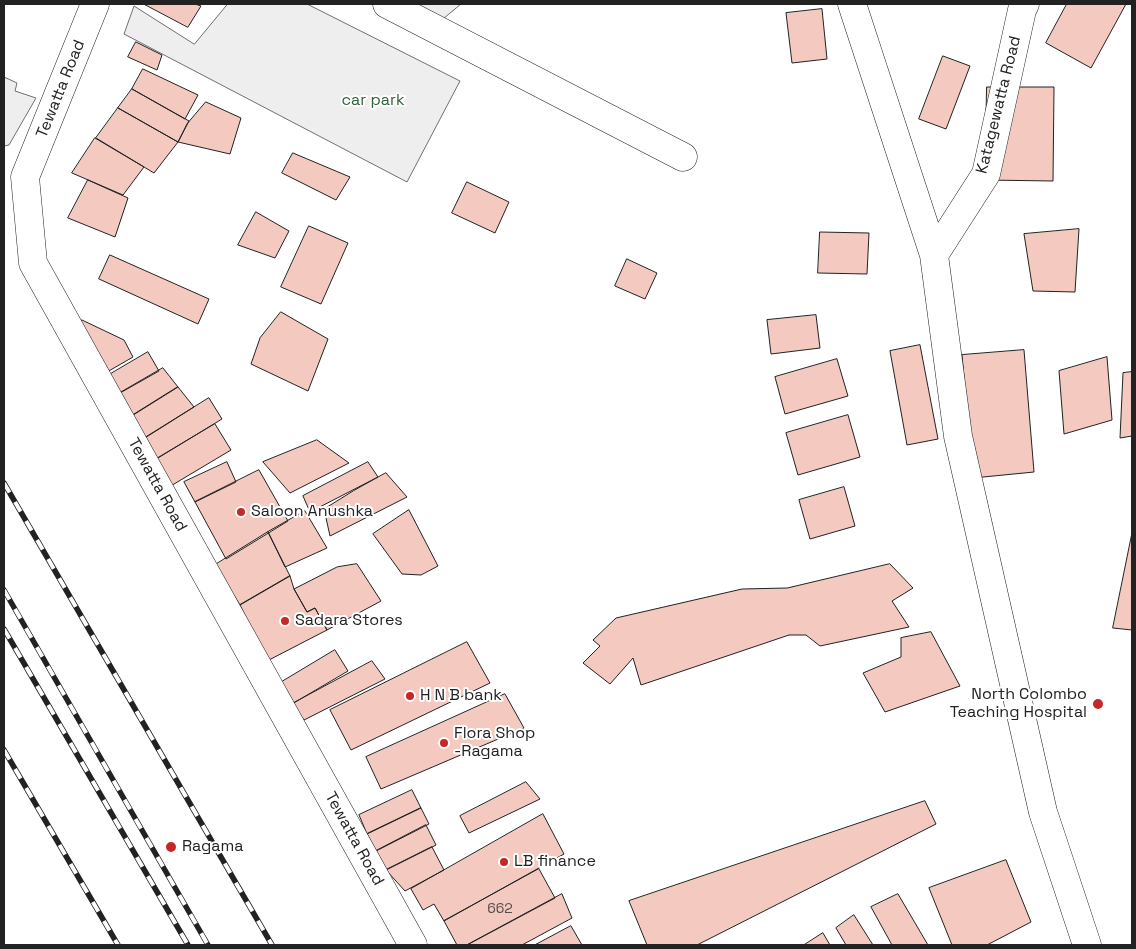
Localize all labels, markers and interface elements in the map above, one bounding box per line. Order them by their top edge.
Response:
street label: Katagewatta Road [973,34,1025,176]
street label: Tewatta Road [33,37,89,141]
park label: car park [341,91,405,111]
street label: Tewatta Road [123,435,191,535]
place label: Saloon Anushka [251,502,373,522]
marker: Saloon Anushka [235,506,247,518]
place label: Sadara Stores [295,611,403,631]
marker: Sadara Stores [279,615,291,627]
place label: North Colombo Teaching Hospital [950,685,1087,723]
place label: H N B bank [420,686,502,706]
marker: H N B bank [404,690,416,702]
marker: North Colombo Teaching Hospital [1091,697,1105,711]
place label: Flora Shop -Ragama [454,724,535,762]
marker: Flora Shop -Ragama [438,737,450,749]
street label: Tewatta Road [320,789,388,889]
place label: Ragama [182,837,244,857]
marker: Ragama [164,840,178,854]
place label: LB finance [514,852,596,872]
marker: LB finance [498,856,510,868]
house number: 662 [487,901,513,917]

